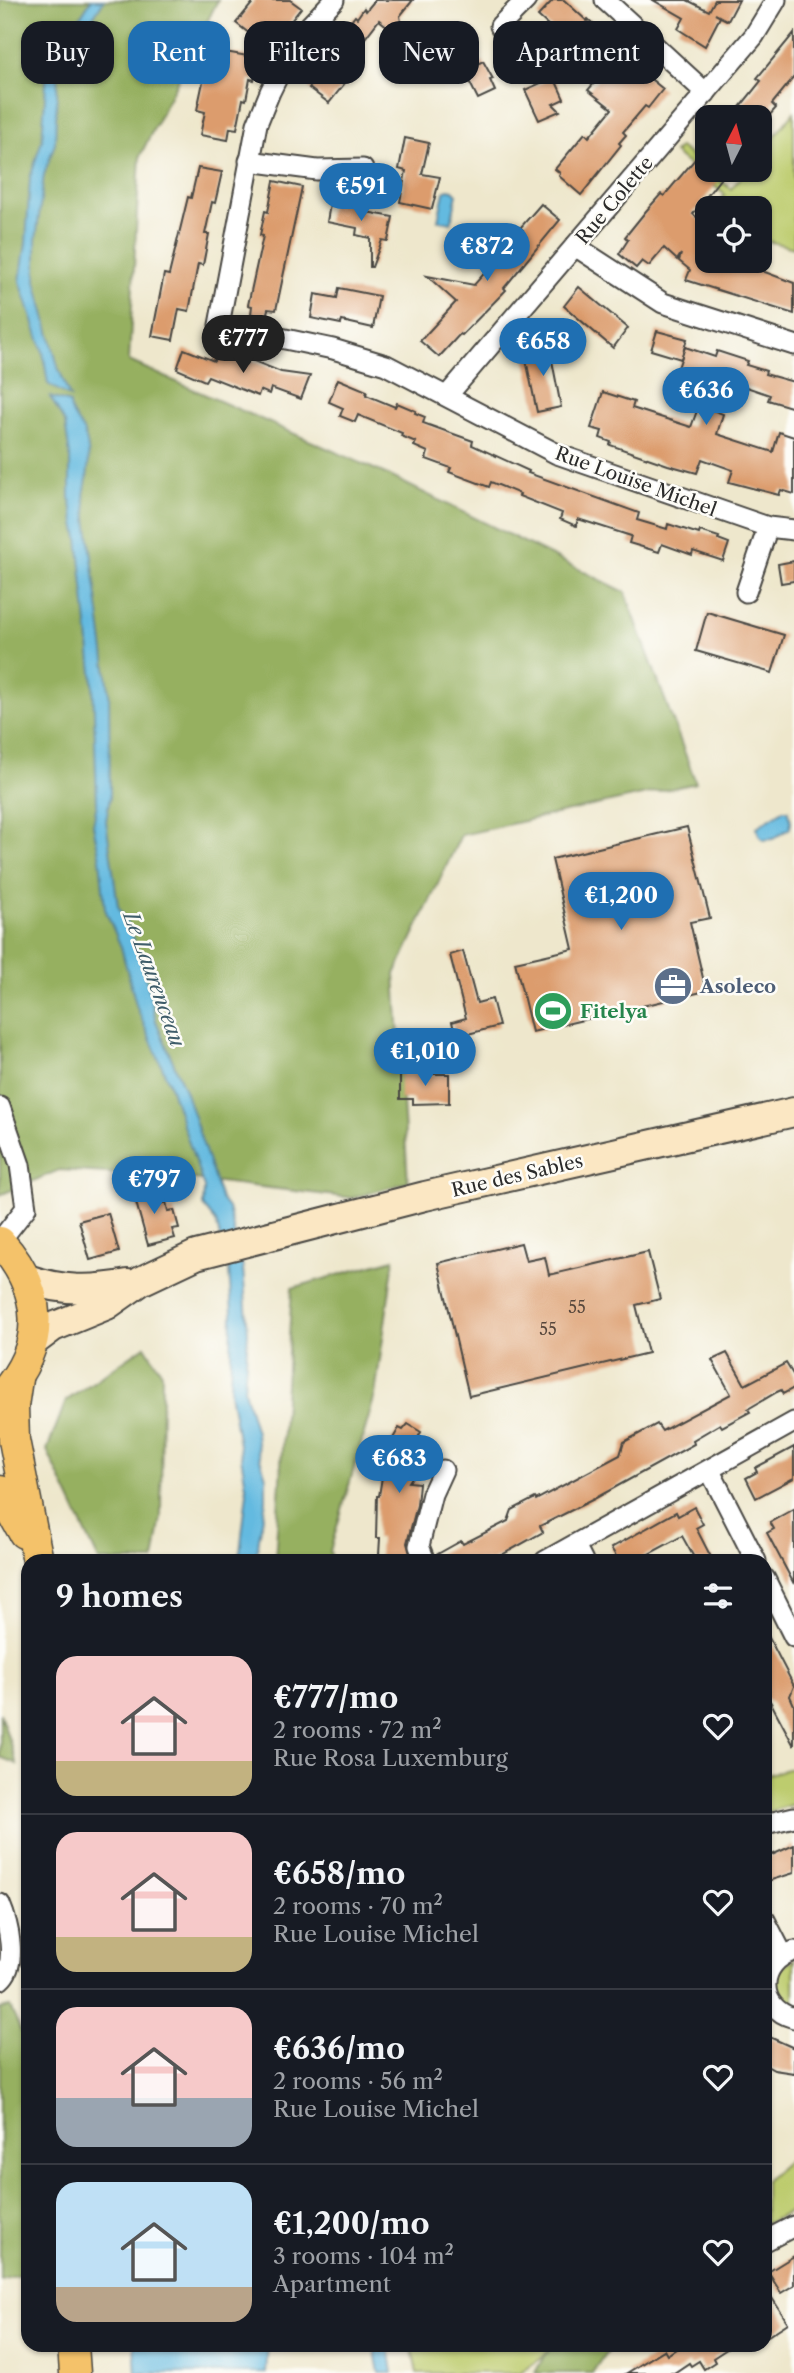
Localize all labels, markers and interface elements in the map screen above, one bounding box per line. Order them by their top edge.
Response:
chip: Buy [21,21,114,84]
chip: Rent [128,21,230,84]
chip: Filters [244,21,365,84]
chip: New [379,21,479,84]
chip: Apartment [493,21,664,84]
north arrow [695,105,772,182]
map controls [695,105,772,273]
street label: Rue Colette [571,152,658,249]
pin: €591 [320,164,402,223]
text: €591 [335,172,387,200]
button: locate [695,196,772,273]
pin: €872 [446,224,528,283]
text: €872 [460,232,514,260]
pin: €777 [202,316,284,375]
pin: €658 [502,318,584,378]
text: €777 [218,324,268,352]
text: €658 [515,327,571,355]
pin: €636 [665,368,747,427]
text: €636 [678,376,734,404]
street label: Rue Louise Michel [552,442,720,521]
pin: €1,200 [564,872,678,932]
text: €1,200 [584,881,658,909]
water label: Le Laurenceau [118,906,191,1051]
office icon: Asoleco [652,965,694,1007]
place label: Asoleco [699,975,776,998]
sports icon: Fitelya [532,990,574,1032]
place label: Fitelya [580,1000,649,1023]
pin: €1,010 [368,1028,482,1088]
text: €1,010 [390,1037,460,1065]
street label: Rue des Sables [449,1149,585,1202]
pin: €797 [113,1156,195,1216]
text: €797 [128,1165,180,1193]
house number: 55 [568,1297,586,1317]
house number: 55 [539,1319,557,1339]
pin: €683 [358,1436,440,1495]
text: €683 [371,1444,427,1472]
icon: filters [699,1577,737,1615]
text: 9 homes [56,1578,183,1615]
text: €777/mo [273,1679,398,1716]
icon: home [112,1684,196,1768]
icon: heart [699,1707,737,1745]
text: 2 rooms · 72 m² [273,1716,442,1744]
text: Rue Rosa Luxemburg [273,1744,508,1772]
text: €658/mo [273,1855,405,1892]
icon: home [112,1860,196,1944]
icon: heart [699,1883,737,1921]
text: 2 rooms · 70 m² [273,1892,443,1920]
text: Rue Louise Michel [273,1920,479,1948]
text: €636/mo [273,2030,405,2067]
icon: home [112,2035,196,2119]
icon: heart [699,2058,737,2096]
text: 2 rooms · 56 m² [273,2067,443,2095]
text: Rue Louise Michel [273,2095,479,2123]
text: €1,200/mo [273,2205,429,2242]
icon: home [112,2210,196,2294]
icon: heart [699,2233,737,2271]
text: 3 rooms · 104 m² [273,2242,454,2270]
text: Apartment [273,2270,391,2298]

